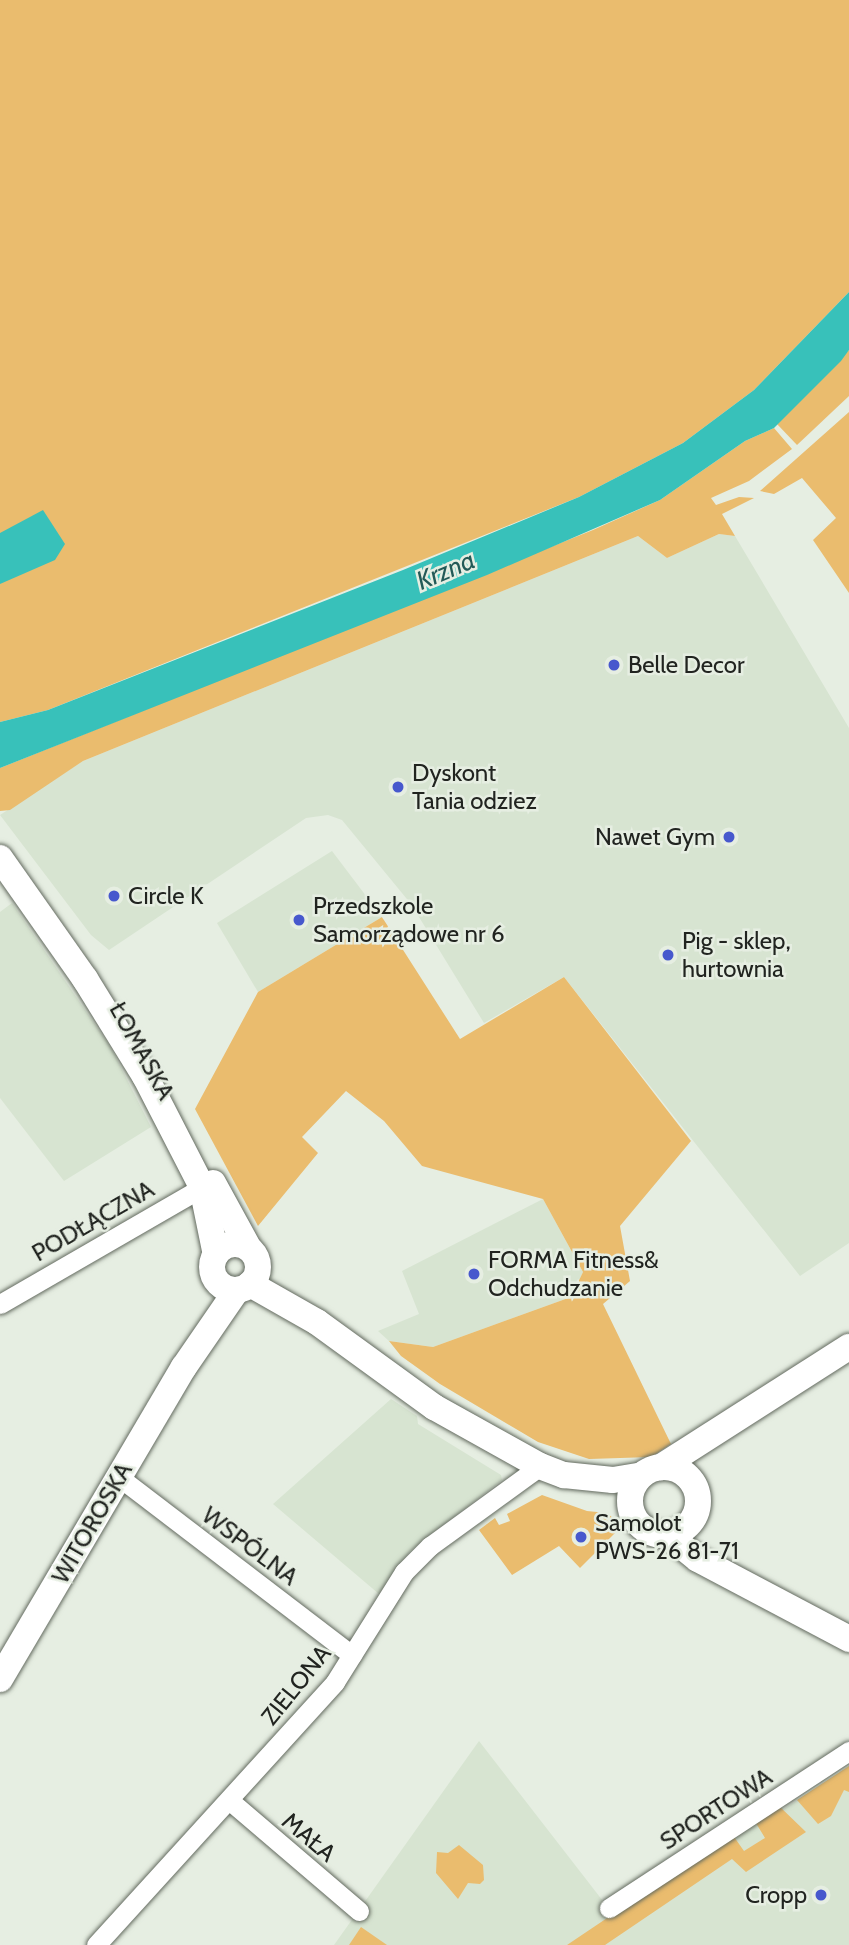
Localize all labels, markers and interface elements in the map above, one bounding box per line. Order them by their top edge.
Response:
water label: Krzna [412,545,480,597]
place label: Belle Decor [628,651,745,679]
marker: Belle Decor [606,657,622,673]
place label: Dyskont Tania odziez [412,759,537,815]
marker: Dyskont Tania odziez [390,779,406,795]
place label: Nawet Gym [595,823,715,851]
marker: Nawet Gym [721,829,737,845]
place label: Circle K [128,882,204,910]
marker: Circle K [106,888,122,904]
place label: Przedszkole Samorządowe nr 6 [313,892,505,948]
marker: Przedszkole Samorządowe nr 6 [291,912,307,928]
place label: Pig - sklep, hurtownia [682,927,791,983]
marker: Pig - sklep, hurtownia [660,947,676,963]
street label: ŁOMASKA [103,997,181,1105]
street label: PODŁĄCZNA [27,1175,159,1267]
place label: FORMA Fitness& Odchudzanie [488,1246,659,1302]
marker: FORMA Fitness& Odchudzanie [466,1266,482,1282]
street label: WITOROSKA [46,1457,138,1589]
street label: WSPÓLNA [196,1501,304,1591]
place label: Samolot PWS-26 81-71 [595,1509,739,1565]
marker: Samolot PWS-26 81-71 [573,1529,589,1545]
street label: ZIELONA [255,1639,337,1731]
street label: SPORTOWA [655,1762,777,1856]
street label: MAŁA [276,1806,342,1868]
place label: Cropp [745,1881,807,1909]
marker: Cropp [813,1887,829,1903]

